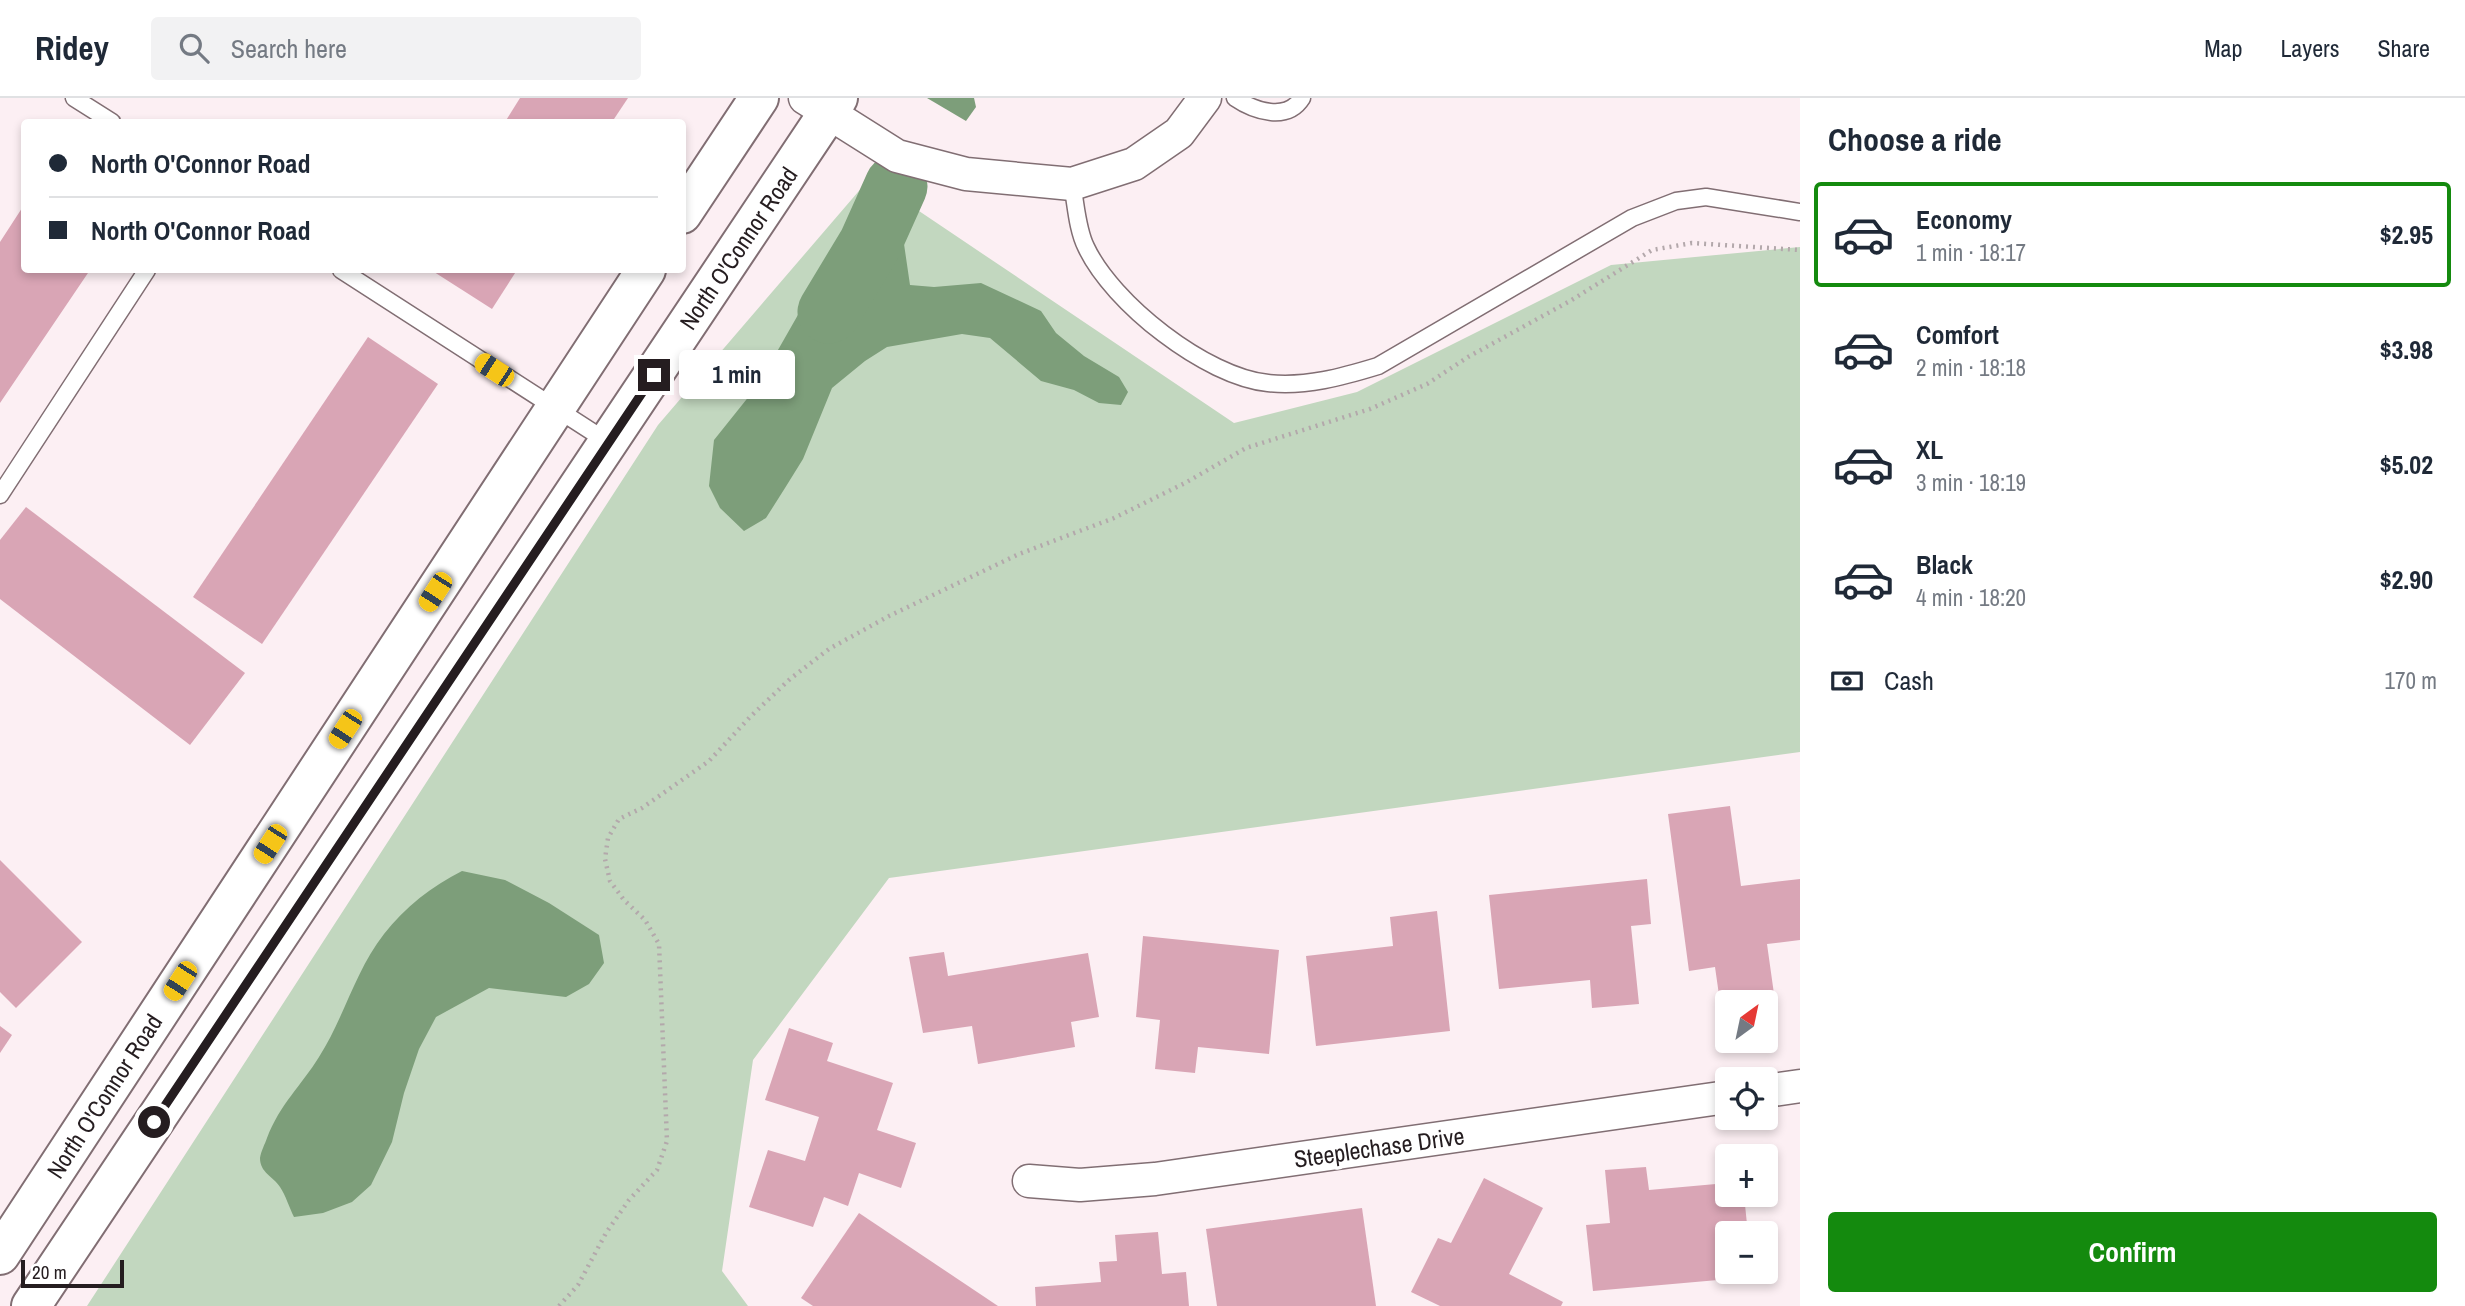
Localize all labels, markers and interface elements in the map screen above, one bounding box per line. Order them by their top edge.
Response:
search box [151,17,641,80]
text: Ridey [35,26,109,70]
icon: search [175,29,213,67]
text: Search here [231,31,347,66]
text: Map [2204,32,2242,64]
text: Layers [2280,32,2339,64]
text: Share [2377,32,2430,64]
text: Choose a ride [1828,118,2002,161]
text: North O'Connor Road [91,146,310,181]
street label: North O'Connor Road [672,160,804,336]
text: Economy [1916,202,2012,237]
icon: car [1832,203,1895,266]
text: North O'Connor Road [91,213,310,248]
text: $2.95 [2380,217,2433,252]
text: 1 min · 18:17 [1916,237,2026,268]
text: Comfort [1916,317,1999,352]
icon: car [1832,318,1895,381]
text: $3.98 [2380,332,2433,367]
car [471,350,518,390]
callout: 1 min [678,350,794,400]
text: 2 min · 18:18 [1916,352,2026,383]
route end [638,359,670,391]
text: 1 min [712,359,762,390]
text: XL [1916,432,1943,467]
icon: car [1832,433,1895,496]
text: $5.02 [2380,447,2433,482]
text: 3 min · 18:19 [1916,467,2026,498]
text: Black [1916,547,1973,582]
icon: car [1832,548,1895,611]
text: $2.90 [2380,562,2433,597]
car [415,569,456,615]
text: 4 min · 18:20 [1916,582,2026,613]
icon: cash [1828,662,1866,700]
text: Cash [1884,663,1934,698]
text: 170 m [2385,665,2437,696]
car [325,706,366,752]
car [250,821,291,867]
car [160,958,201,1004]
north arrow [1715,990,1778,1054]
map controls [1715,990,1778,1284]
street label: North O'Connor Road [39,1008,169,1184]
button: locate [1715,1067,1778,1130]
route start [138,1106,170,1138]
street label: Steeplechase Drive [1292,1119,1466,1175]
button: + [1715,1144,1778,1207]
button: Confirm [1828,1212,2437,1292]
button: − [1715,1221,1778,1284]
scale bar [21,1257,124,1289]
text: 20 m [32,1259,67,1285]

